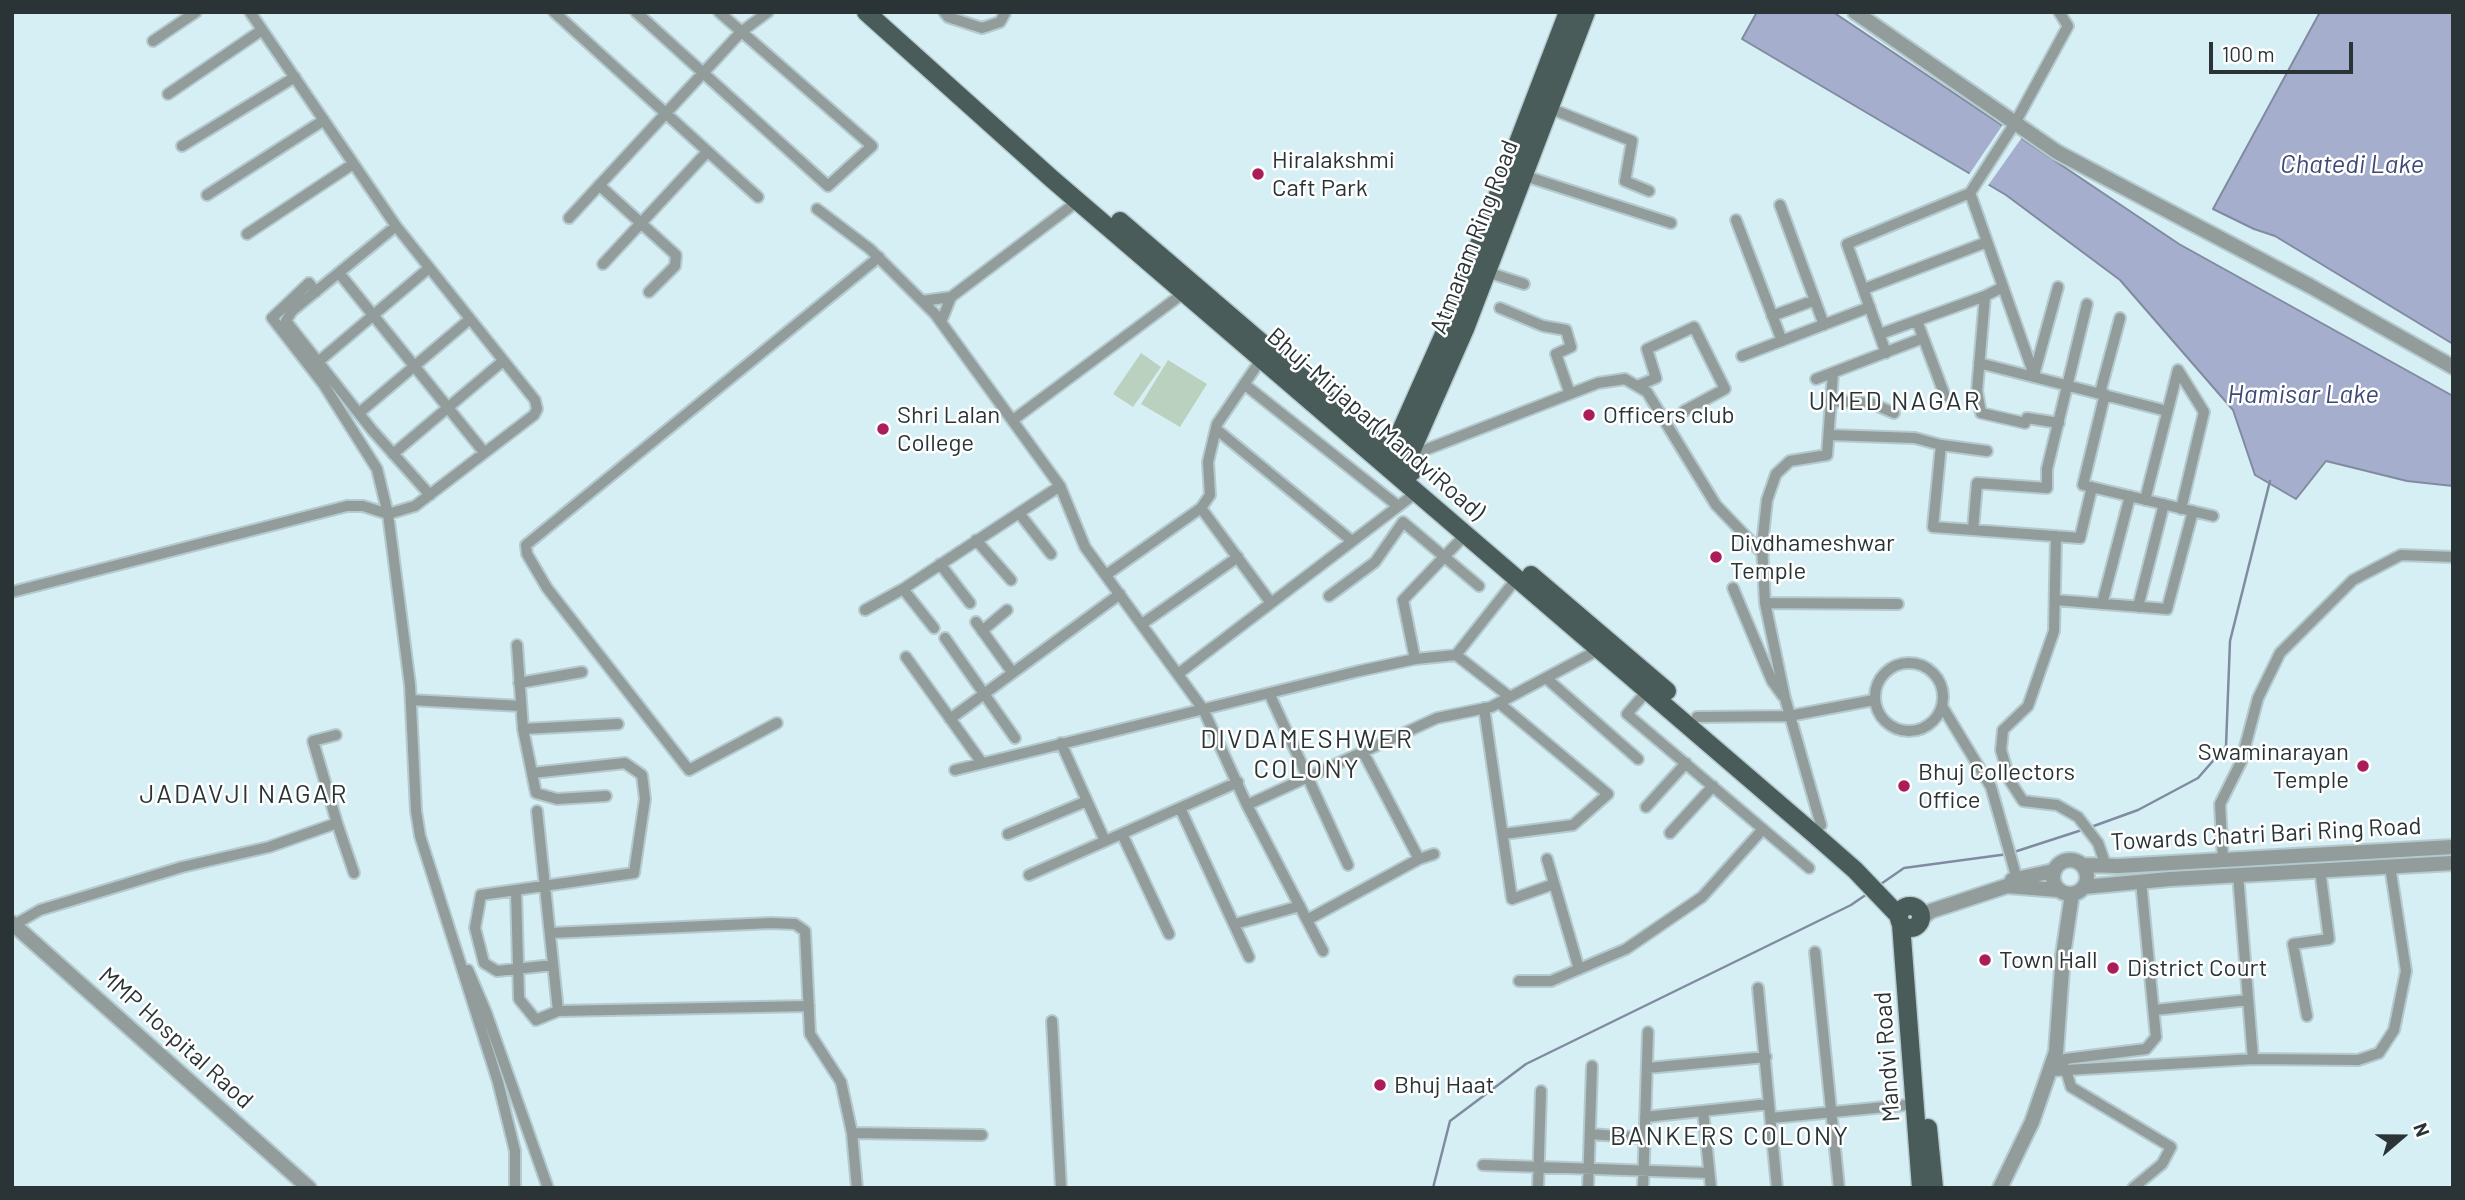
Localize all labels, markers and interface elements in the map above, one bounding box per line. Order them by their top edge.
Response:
scale bar [2213,28,2356,72]
text: 100 m [2222,41,2275,66]
street label: Atmaram Ring Road [1424,136,1524,338]
place label: Hiralakshmi Caft Park [1272,146,1395,202]
water label: Chatedi Lake [2280,148,2424,180]
marker: Hiralakshmi Caft Park [1250,166,1266,182]
street label: Bhuj-Mirjapar(MandviRoad) [1261,322,1491,526]
water label: Hamisar Lake [2227,378,2379,410]
district label: UMED NAGAR [1810,385,1980,417]
place label: Shri Lalan College [897,401,1000,457]
place label: Officers club [1603,401,1735,429]
marker: Officers club [1581,407,1597,423]
marker: Shri Lalan College [875,421,891,437]
place label: Divdhameshwar Temple [1730,529,1895,585]
marker: Divdhameshwar Temple [1708,549,1724,565]
district label: DIVDAMESHWER COLONY [1202,723,1412,784]
place label: Swaminarayan Temple [2198,738,2349,794]
place label: Bhuj Collectors Office [1918,758,2075,814]
marker: Swaminarayan Temple [2355,758,2371,774]
district label: JADAVJI NAGAR [141,778,347,810]
marker: Bhuj Collectors Office [1896,778,1912,794]
street label: Towards Chatri Bari Ring Road [2110,811,2422,857]
place label: Town Hall [1999,946,2098,974]
marker: Town Hall [1977,952,1993,968]
place label: District Court [2127,954,2267,982]
marker: District Court [2105,960,2121,976]
street label: MMP Hospital Raod [93,961,259,1115]
street label: Mandvi Road [1868,991,1906,1123]
place label: Bhuj Haat [1394,1071,1494,1099]
marker: Bhuj Haat [1372,1077,1388,1093]
north arrow [2367,1102,2437,1172]
district label: BANKERS COLONY [1612,1120,1848,1152]
text: N [2409,1120,2435,1140]

